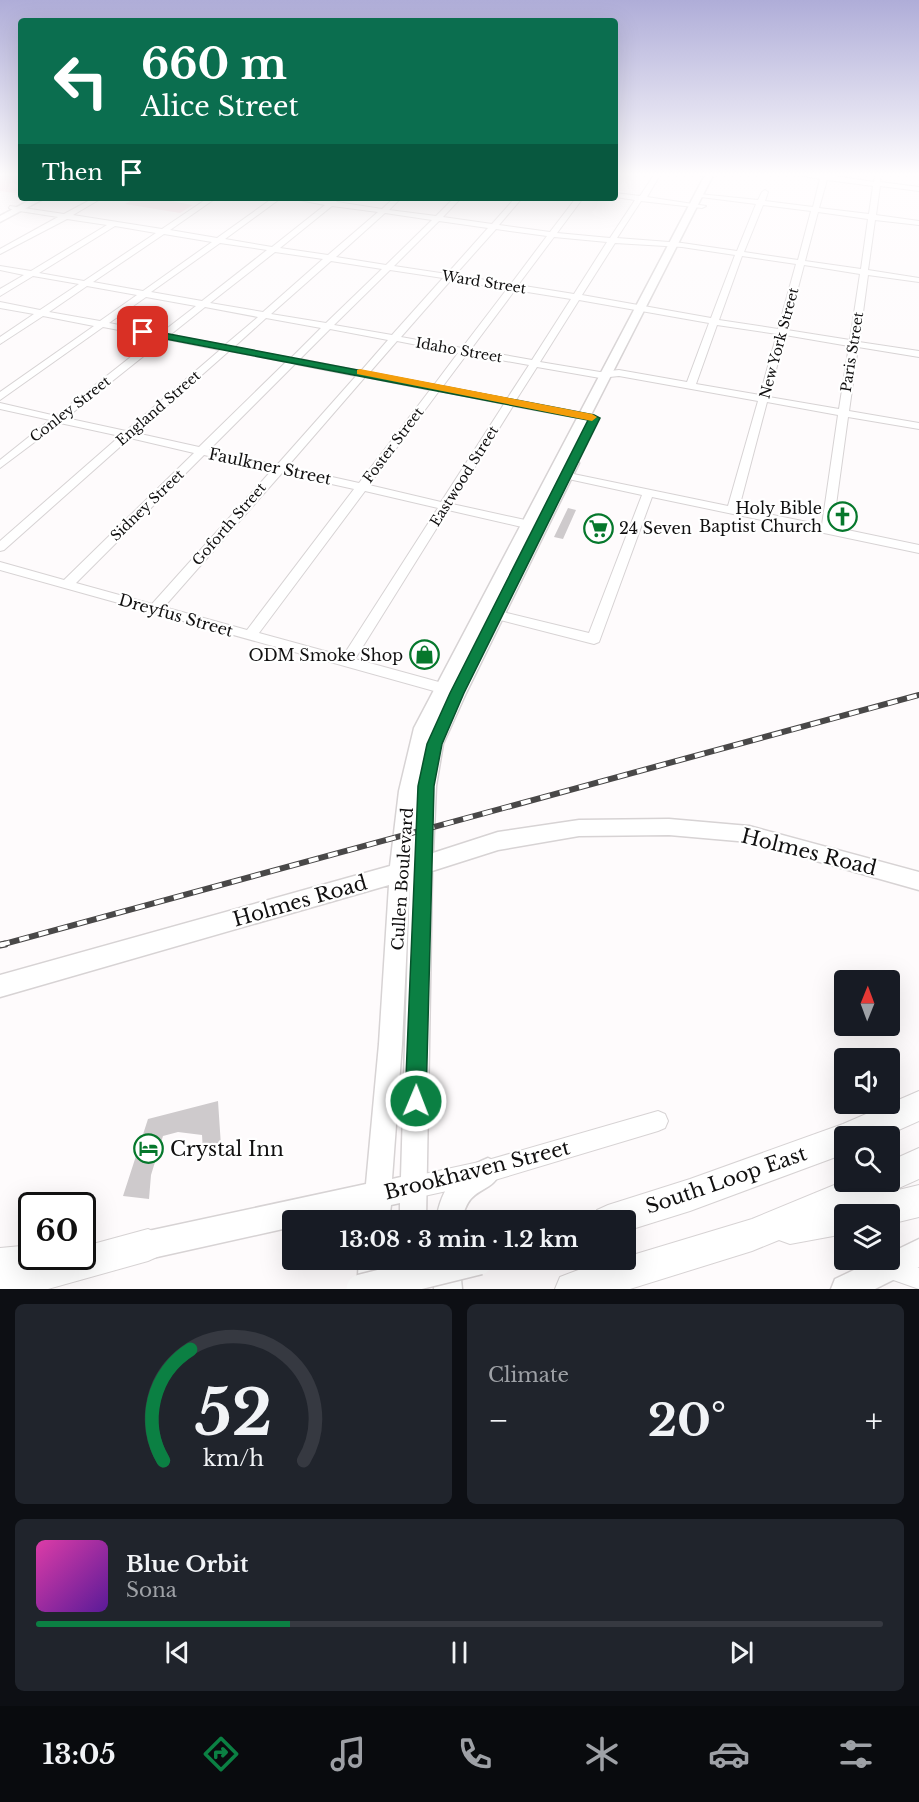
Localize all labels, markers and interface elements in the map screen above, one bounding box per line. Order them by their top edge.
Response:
text: 660 m [141,38,287,90]
icon: left [42,42,120,120]
text: Alice Street [141,90,299,123]
icon: arrive [115,156,148,189]
text: Then [42,159,103,186]
street label: Ward Street [440,266,528,298]
street label: New York Street [756,285,803,401]
pin [117,306,168,357]
street label: Paris Street [837,310,867,393]
icon: arrive [126,315,159,348]
street label: Idaho Street [414,334,504,367]
street label: England Street [112,366,204,449]
street label: Conley Street [26,372,114,446]
street label: Foster Street [359,403,428,486]
street label: Eastwood Street [426,422,503,530]
street label: Faulkner Street [207,443,333,489]
street label: Sidney Street [106,465,188,545]
street label: Goforth Street [188,478,270,569]
place label: Holy Bible Baptist Church [699,498,822,536]
church icon: Holy Bible Baptist Church [827,501,859,533]
supermarket icon: 24 Seven [582,512,614,544]
place label: 24 Seven [619,518,692,538]
street label: Dreyfus Street [116,589,236,641]
shop icon: ODM Smoke Shop [408,639,440,671]
place label: ODM Smoke Shop [248,645,403,665]
street label: Cullen Boulevard [387,807,417,951]
street label: Holmes Road [739,824,879,880]
street label: Holmes Road [230,870,370,932]
north arrow [834,970,900,1036]
map controls [834,970,900,1270]
button: sound [834,1048,900,1114]
position arrow [384,1069,448,1133]
button: search [834,1126,900,1192]
hotel icon: Crystal Inn [133,1133,165,1165]
street label: Brookhaven Street [382,1135,573,1205]
place label: Crystal Inn [170,1137,284,1161]
street label: South Loop East [642,1141,810,1219]
speed limit sign: 60 [18,1192,96,1270]
button: layers [834,1204,900,1270]
text: 13:08 · 3 min · 1.2 km [340,1226,578,1253]
text: Climate [488,1363,569,1387]
text: 52 [195,1374,272,1452]
text: 20° [648,1392,726,1448]
text: − [488,1400,509,1441]
text: + [865,1400,883,1441]
text: km/h [203,1445,264,1472]
text: Blue Orbit [126,1551,248,1578]
text: Sona [126,1578,177,1602]
icon: previous [161,1636,194,1669]
icon: pause [443,1636,476,1669]
icon: next [725,1636,758,1669]
icon: directions [200,1733,242,1775]
icon: music [327,1733,369,1775]
icon: phone [454,1733,496,1775]
icon: climate [581,1733,623,1775]
icon: car [708,1733,750,1775]
icon: filters [835,1733,877,1775]
text: 13:05 [42,1738,116,1771]

